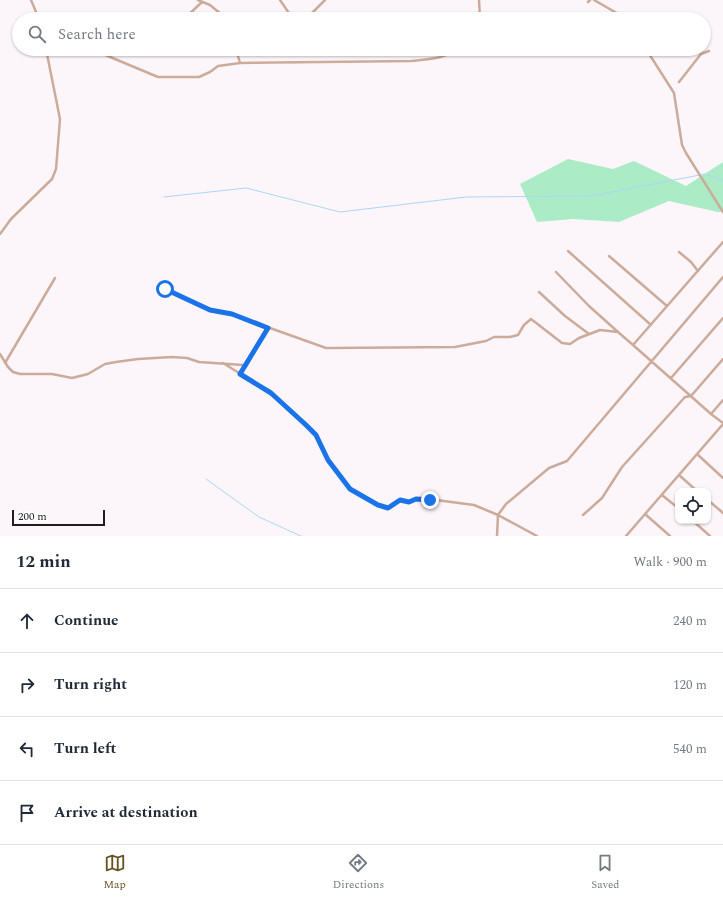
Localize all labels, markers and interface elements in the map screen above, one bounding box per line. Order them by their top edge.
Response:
search box [12,12,711,56]
icon: search [26,23,48,45]
text: Search here [58,23,136,46]
route start [156,280,174,298]
map controls [675,488,711,524]
button: locate [675,488,711,524]
route end [421,491,439,509]
scale bar [12,508,105,527]
text: 200 m [18,508,47,525]
text: 12 min [16,549,71,575]
text: Walk · 900 m [633,552,707,572]
text: Continue [54,609,119,632]
icon: ahead [16,610,38,632]
text: 240 m [673,611,707,631]
text: Turn right [54,673,127,696]
icon: right [16,674,38,696]
text: 120 m [673,675,707,695]
text: Turn left [54,737,116,760]
icon: left [16,738,38,760]
text: 540 m [673,739,707,759]
text: Arrive at destination [54,801,198,824]
icon: arrive [16,802,38,824]
tab: Map [104,852,126,893]
tab: Directions [333,852,384,893]
tab: Saved [591,852,619,893]

